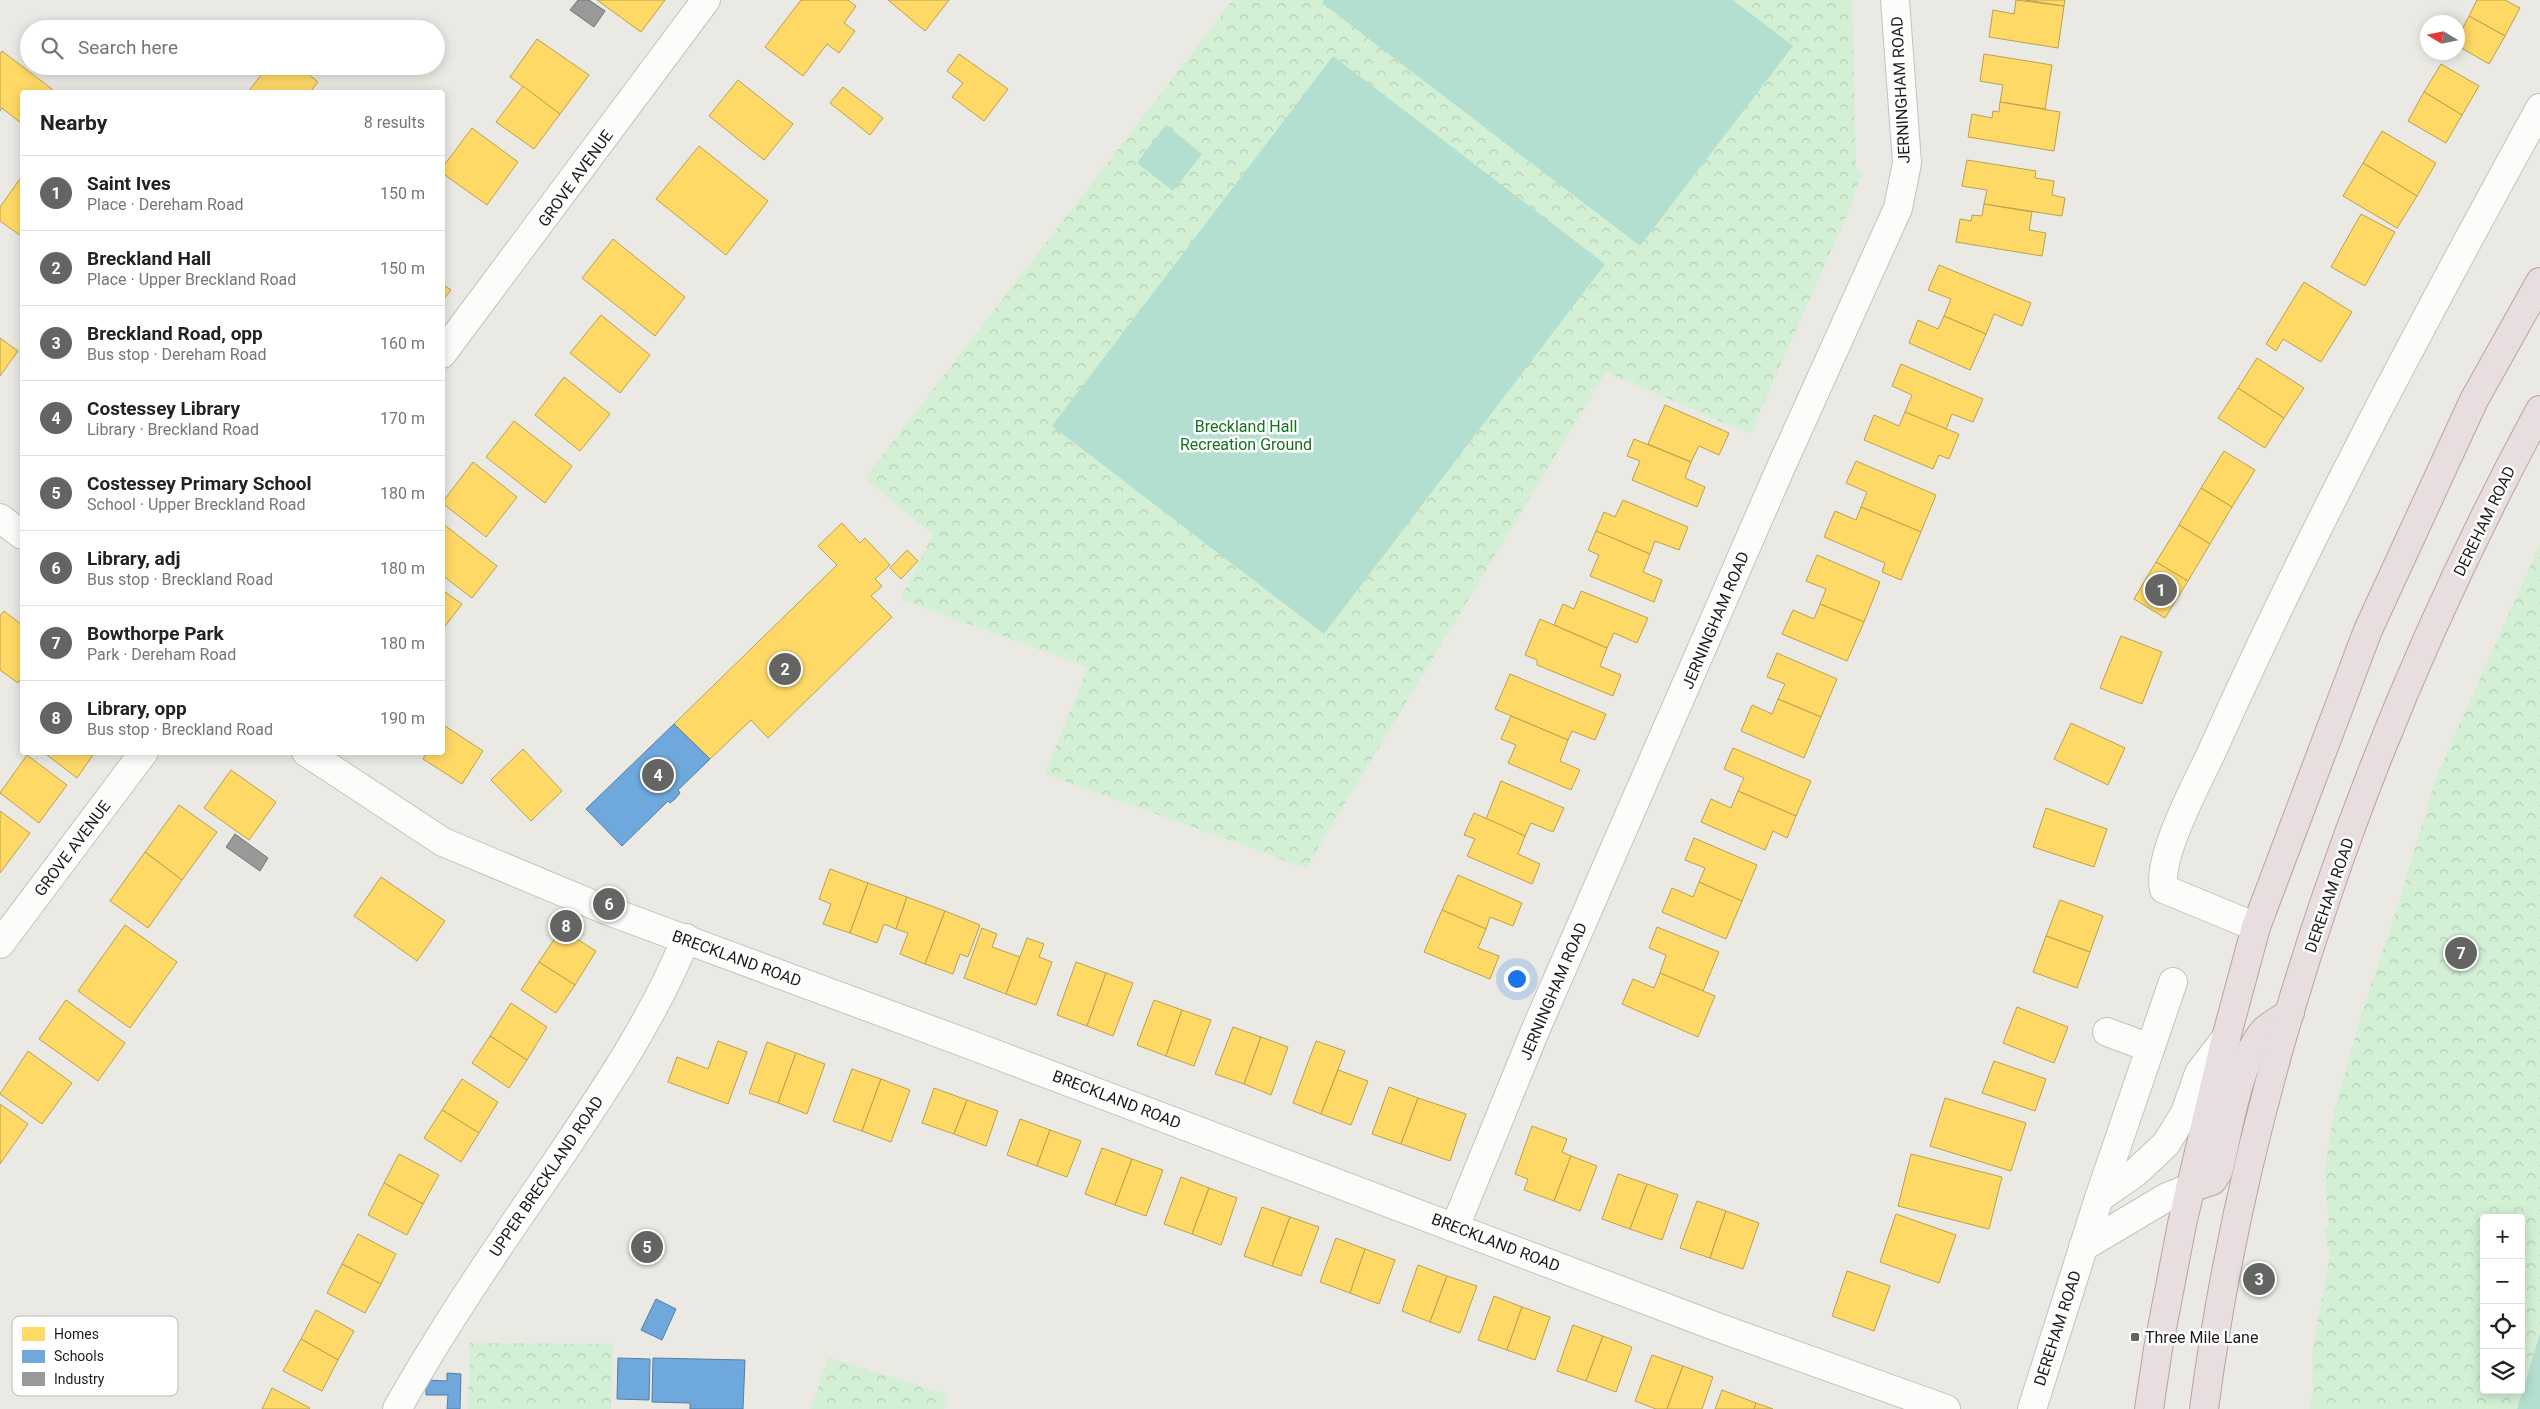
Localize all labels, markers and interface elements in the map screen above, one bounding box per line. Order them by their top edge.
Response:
north arrow [2420,15,2465,60]
street label: JERNINGHAM ROAD [1887,16,1914,164]
search box [20,20,445,75]
icon: search [38,34,66,62]
text: Search here [78,36,178,59]
text: Nearby [40,111,107,135]
text: 8 results [364,113,425,132]
street label: GROVE AVENUE [534,126,617,230]
text: Saint Ives [87,172,171,195]
text: 1 [51,184,61,203]
text: 150 m [380,184,425,203]
text: Place · Dereham Road [87,195,244,214]
text: Breckland Hall [87,247,211,270]
text: 2 [51,259,61,278]
text: 150 m [380,259,425,278]
text: Place · Upper Breckland Road [87,270,296,289]
text: Breckland Road, opp [87,322,263,345]
text: 3 [51,334,61,353]
text: 160 m [380,334,425,353]
text: Bus stop · Dereham Road [87,345,267,364]
text: Costessey Library [87,397,240,420]
text: 4 [51,409,61,428]
text: 170 m [380,409,425,428]
park label: Breckland Hall Recreation Ground [1180,417,1312,454]
text: Library · Breckland Road [87,420,259,439]
street label: DEREHAM ROAD [2450,463,2519,579]
text: Costessey Primary School [87,472,312,495]
text: 5 [51,484,61,503]
text: 180 m [380,484,425,503]
text: School · Upper Breckland Road [87,495,306,514]
text: Library, adj [87,547,180,570]
street label: JERNINGHAM ROAD [1678,549,1753,692]
text: 6 [51,559,61,578]
text: 180 m [380,559,425,578]
text: Bus stop · Breckland Road [87,570,273,589]
pin: 1 [2145,571,2177,609]
text: Bowthorpe Park [87,622,224,645]
text: 7 [51,634,61,653]
text: 180 m [380,634,425,653]
text: Park · Dereham Road [87,645,236,664]
pin: 2 [769,650,801,688]
text: Library, opp [87,697,187,720]
text: 8 [51,709,61,728]
text: 190 m [380,709,425,728]
text: Bus stop · Breckland Road [87,720,273,739]
pin: 4 [642,756,674,794]
street label: GROVE AVENUE [30,797,115,900]
street label: DEREHAM ROAD [2301,835,2358,955]
pin: 6 [593,885,625,923]
pin: 8 [550,907,582,945]
street label: JERNINGHAM ROAD [1516,920,1591,1063]
street label: BRECKLAND ROAD [670,926,804,991]
pin: 7 [2445,934,2477,972]
your location [1504,966,1530,992]
street label: BRECKLAND ROAD [1050,1066,1184,1133]
street label: UPPER BRECKLAND ROAD [486,1092,607,1260]
street label: BRECKLAND ROAD [1429,1209,1563,1276]
map controls [2480,1214,2525,1394]
button: + [2480,1214,2525,1259]
pin: 5 [631,1228,663,1266]
button: − [2480,1259,2525,1304]
pin: 3 [2243,1260,2275,1298]
street label: DEREHAM ROAD [2030,1268,2085,1388]
button: locate [2480,1304,2525,1349]
legend [12,1316,178,1396]
text: Homes [54,1326,99,1342]
place label: Three Mile Lane [2145,1328,2258,1347]
marker: Three Mile Lane [2129,1331,2141,1343]
text: Schools [54,1348,104,1364]
button: layers [2480,1349,2525,1394]
text: Industry [54,1371,105,1387]

